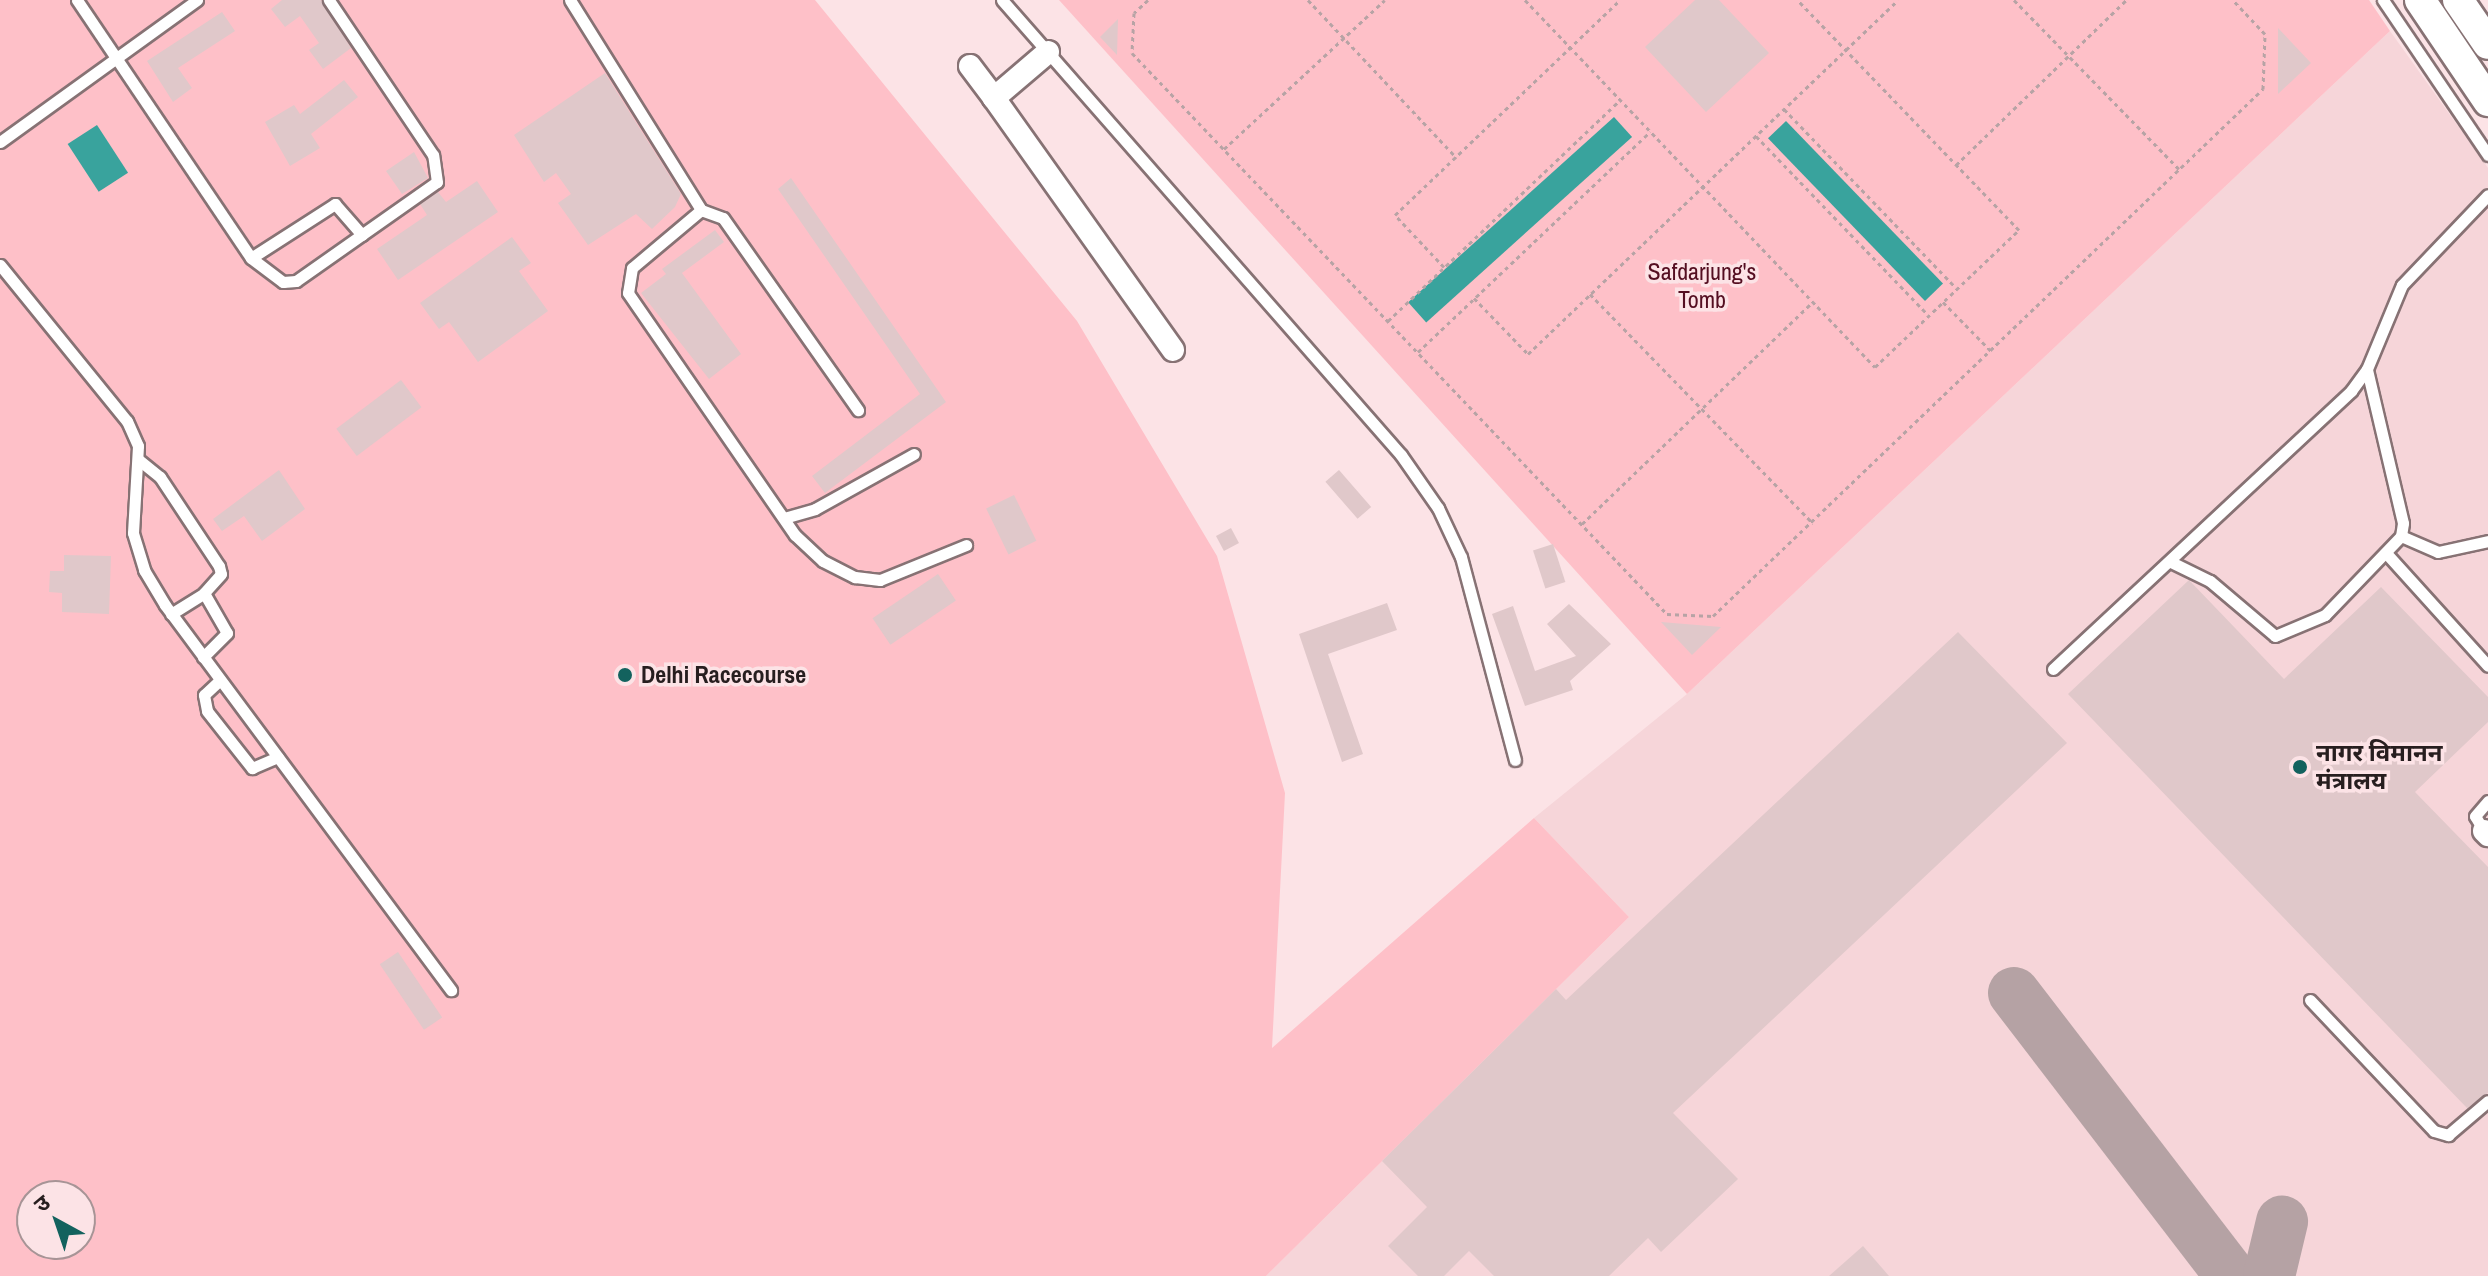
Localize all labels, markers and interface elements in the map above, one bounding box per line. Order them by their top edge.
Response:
park label: Safdarjung's Tomb [1648,258,1756,314]
place label: Delhi Racecourse [641,661,806,689]
marker: Delhi Racecourse [616,666,634,684]
place label: नागर विमानन मंत्रालय [2316,739,2442,795]
marker: नागर विमानन मंत्रालय [2291,758,2309,776]
north arrow [16,1180,96,1260]
text: उ [27,1188,56,1219]

